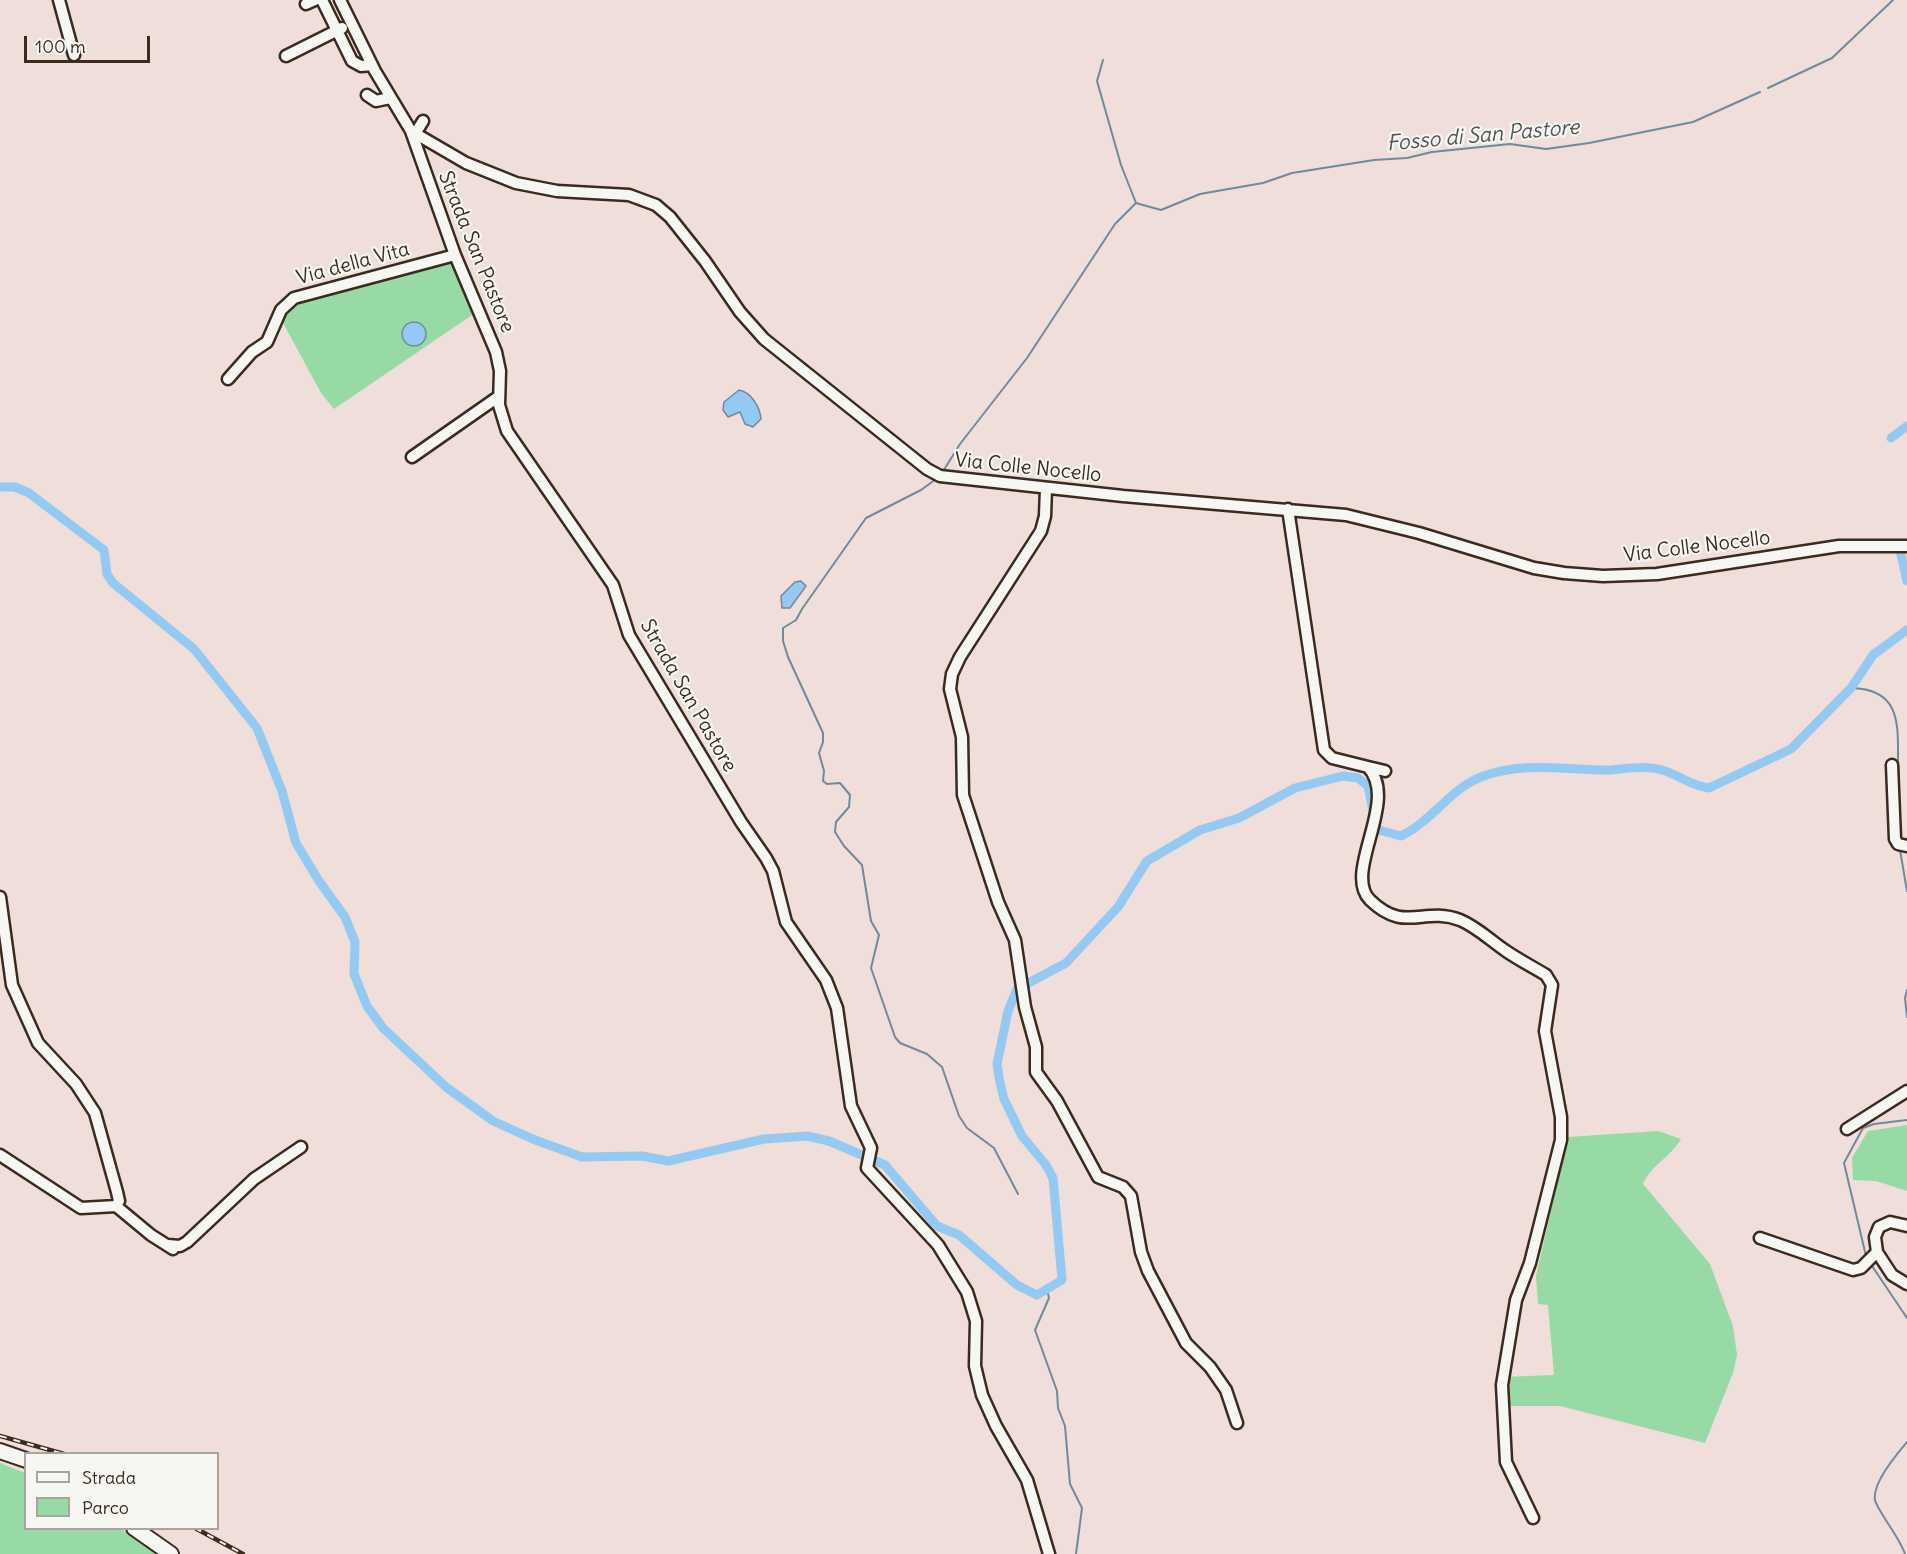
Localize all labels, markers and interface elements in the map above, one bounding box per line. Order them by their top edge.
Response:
scale bar [27,24,153,62]
text: 100 m [35,35,86,58]
water label: Fosso di San Pastore [1386,115,1580,157]
street label: Strada San Pastore [433,168,519,336]
street label: Via della Vita [294,237,412,291]
street label: Via Colle Nocello [953,448,1103,488]
street label: Via Colle Nocello [1622,526,1772,568]
street label: Strada San Pastore [635,616,741,776]
legend [24,1452,219,1530]
text: Strada [82,1466,136,1489]
text: Parco [82,1496,129,1519]

